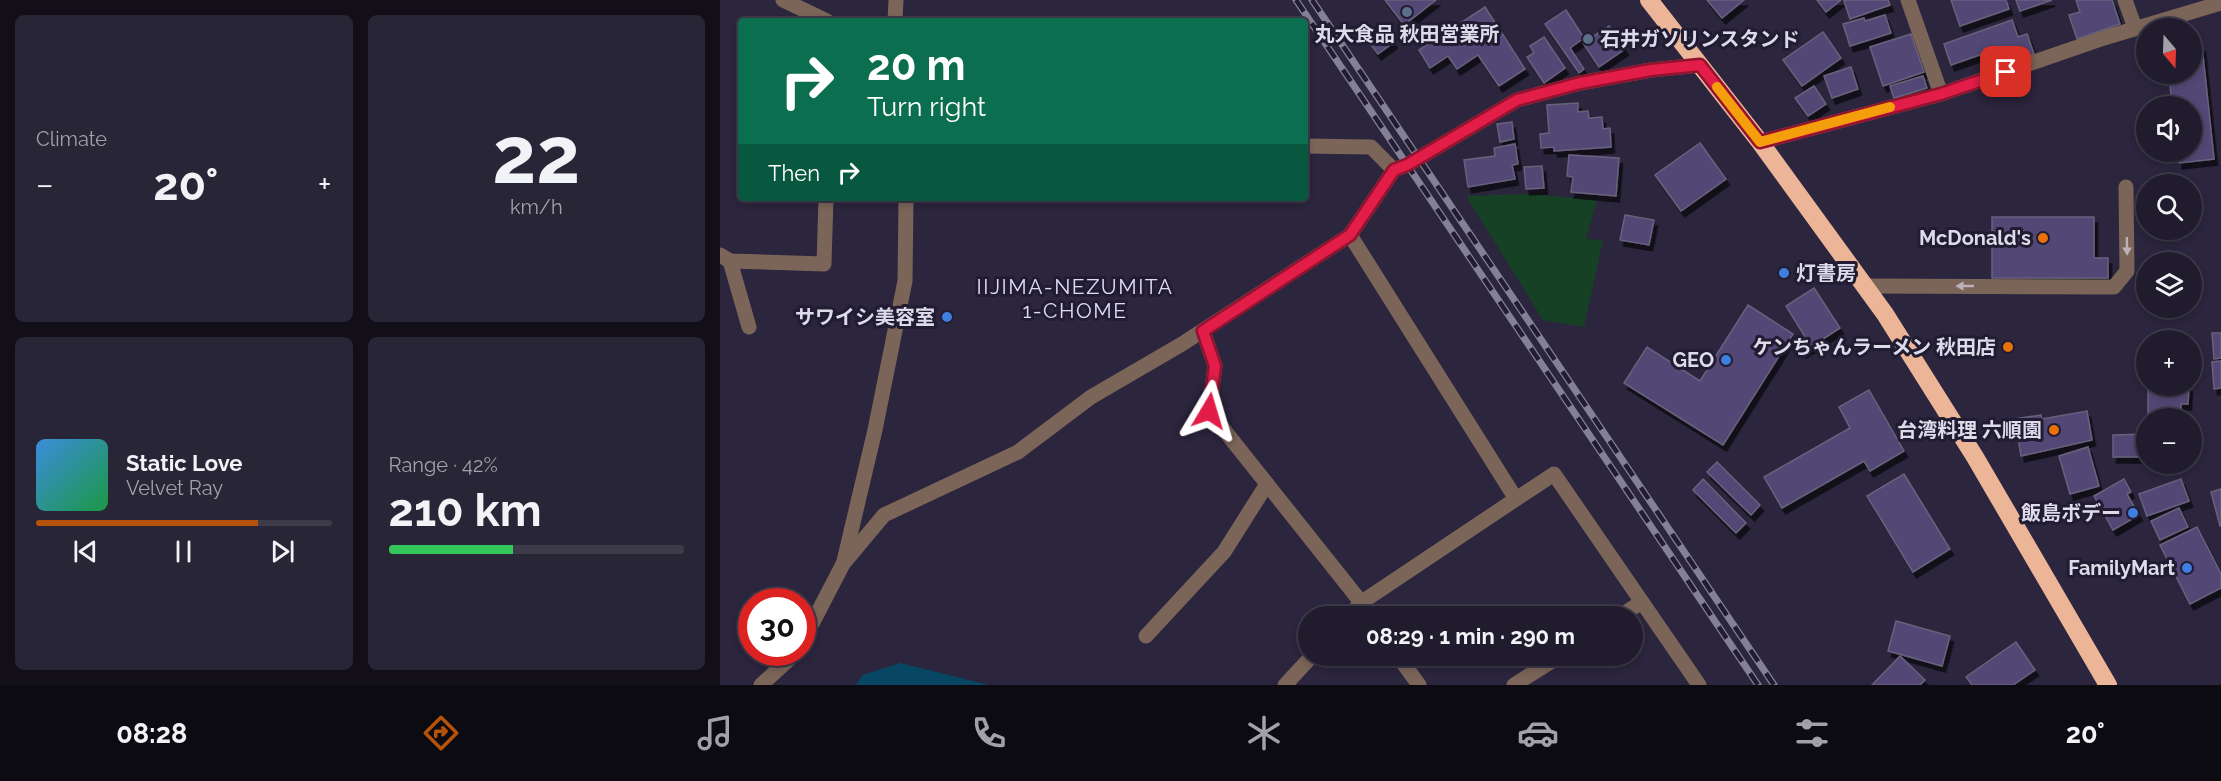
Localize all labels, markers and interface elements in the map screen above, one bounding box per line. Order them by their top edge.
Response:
marker: 丸大食品 秋田営業所 [1400,5,1414,19]
north arrow [2136,18,2202,84]
map controls [2136,18,2202,474]
place label: 丸大食品 秋田営業所 [1315,22,1499,46]
place label: 石井ガソリンスタンド [1600,27,1800,51]
marker: 石井ガソリンスタンド [1581,32,1595,46]
text: 20 m [867,41,966,90]
icon: right [768,42,846,120]
pin [1980,46,2031,97]
icon: arrive [1989,55,2022,88]
text: Turn right [867,91,986,122]
button: sound [2136,96,2202,162]
text: 22 [492,110,580,201]
text: Climate [36,127,107,151]
icon: right [832,156,865,189]
text: 20° [153,158,218,211]
text: Then [768,160,820,186]
text: − [36,165,54,204]
text: + [318,165,331,204]
button: search [2136,174,2202,240]
text: km/h [510,195,563,219]
place label: McDonald's [1919,226,2031,250]
marker: McDonald's [2036,231,2050,245]
one-way arrow [2122,236,2132,255]
button: layers [2136,252,2202,318]
place label: 灯書房 [1796,261,1856,285]
marker: 灯書房 [1777,266,1791,280]
district label: IIJIMA-NEZUMITA 1-CHOME [977,274,1173,323]
one-way arrow [1955,281,1974,291]
place label: サワイシ美容室 [795,305,935,329]
marker: サワイシ美容室 [940,310,954,324]
button: + [2136,330,2202,396]
place label: ケンちゃんラーメン 秋田店 [1753,335,1996,359]
marker: ケンちゃんラーメン 秋田店 [2001,340,2015,354]
place label: GEO [1673,348,1714,372]
marker: GEO [1719,353,1733,367]
position arrow [1177,379,1241,443]
button: − [2136,408,2202,474]
place label: 台湾料理 六順園 [1897,418,2042,442]
marker: 台湾料理 六順園 [2047,423,2061,437]
text: Static Love [126,450,243,476]
text: Range · 42% [389,453,498,477]
text: Velvet Ray [126,476,223,500]
text: 210 km [389,484,542,537]
place label: 飯島ボデー [2021,501,2121,525]
marker: 飯島ボデー [2126,506,2140,520]
icon: previous [69,535,102,568]
icon: pause [167,535,200,568]
icon: next [266,535,299,568]
place label: FamilyMart [2068,556,2175,580]
marker: FamilyMart [2180,561,2194,575]
speed limit sign: 30 [738,588,816,666]
text: 08:29 · 1 min · 290 m [1366,623,1575,649]
icon: directions [420,712,462,754]
icon: music [694,712,736,754]
icon: phone [968,712,1010,754]
icon: climate [1243,712,1285,754]
icon: car [1517,712,1559,754]
icon: filters [1791,712,1833,754]
text: 08:28 [116,718,187,749]
text: 20° [2066,718,2105,749]

